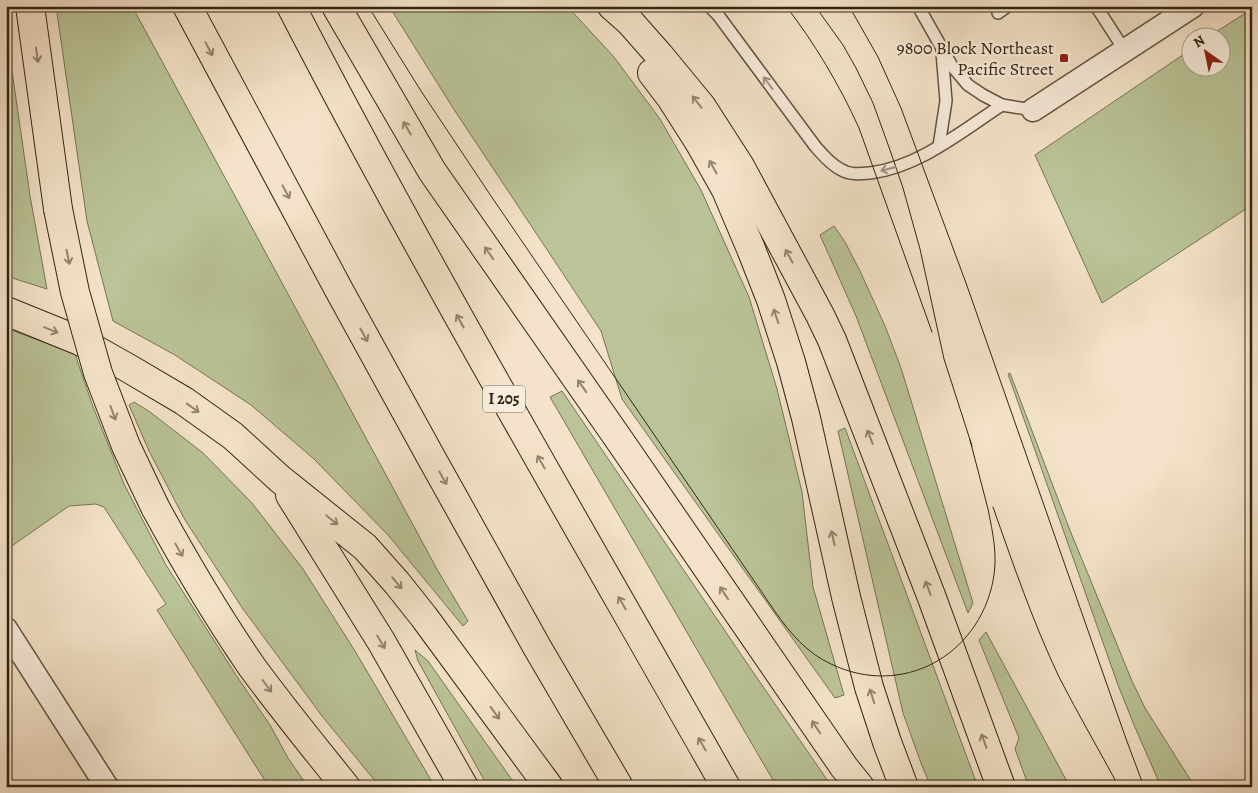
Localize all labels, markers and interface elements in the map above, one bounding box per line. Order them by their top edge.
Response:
north arrow [1180,28,1230,78]
text: N [1190,31,1209,52]
place label: 9800 Block Northeast Pacific Street [896,36,1054,81]
one-way arrow [205,42,215,56]
one-way arrow [32,46,42,62]
marker: 9800 Block Northeast Pacific Street [1058,52,1070,64]
one-way arrow [763,76,773,90]
one-way arrow [692,95,703,108]
one-way arrow [402,122,412,136]
one-way arrow [707,160,717,174]
one-way arrow [881,165,897,174]
one-way arrow [282,185,292,199]
one-way arrow [484,246,494,260]
one-way arrow [64,248,73,264]
one-way arrow [784,249,794,264]
one-way arrow [771,309,780,324]
one-way arrow [455,314,465,329]
one-way arrow [43,325,58,335]
one-way arrow [359,328,369,343]
one-way arrow [577,380,587,394]
road number: I 205 [483,386,525,412]
one-way arrow [186,403,200,413]
one-way arrow [109,404,118,420]
one-way arrow [865,430,874,445]
one-way arrow [535,456,545,470]
one-way arrow [438,470,448,484]
one-way arrow [325,515,338,526]
one-way arrow [828,531,837,547]
one-way arrow [175,542,184,557]
one-way arrow [391,577,403,590]
one-way arrow [923,581,932,597]
one-way arrow [719,586,730,600]
one-way arrow [616,596,626,611]
one-way arrow [377,635,387,649]
one-way arrow [262,679,273,692]
one-way arrow [867,689,876,704]
one-way arrow [490,706,500,720]
one-way arrow [811,720,821,734]
one-way arrow [979,734,988,749]
one-way arrow [697,737,707,752]

